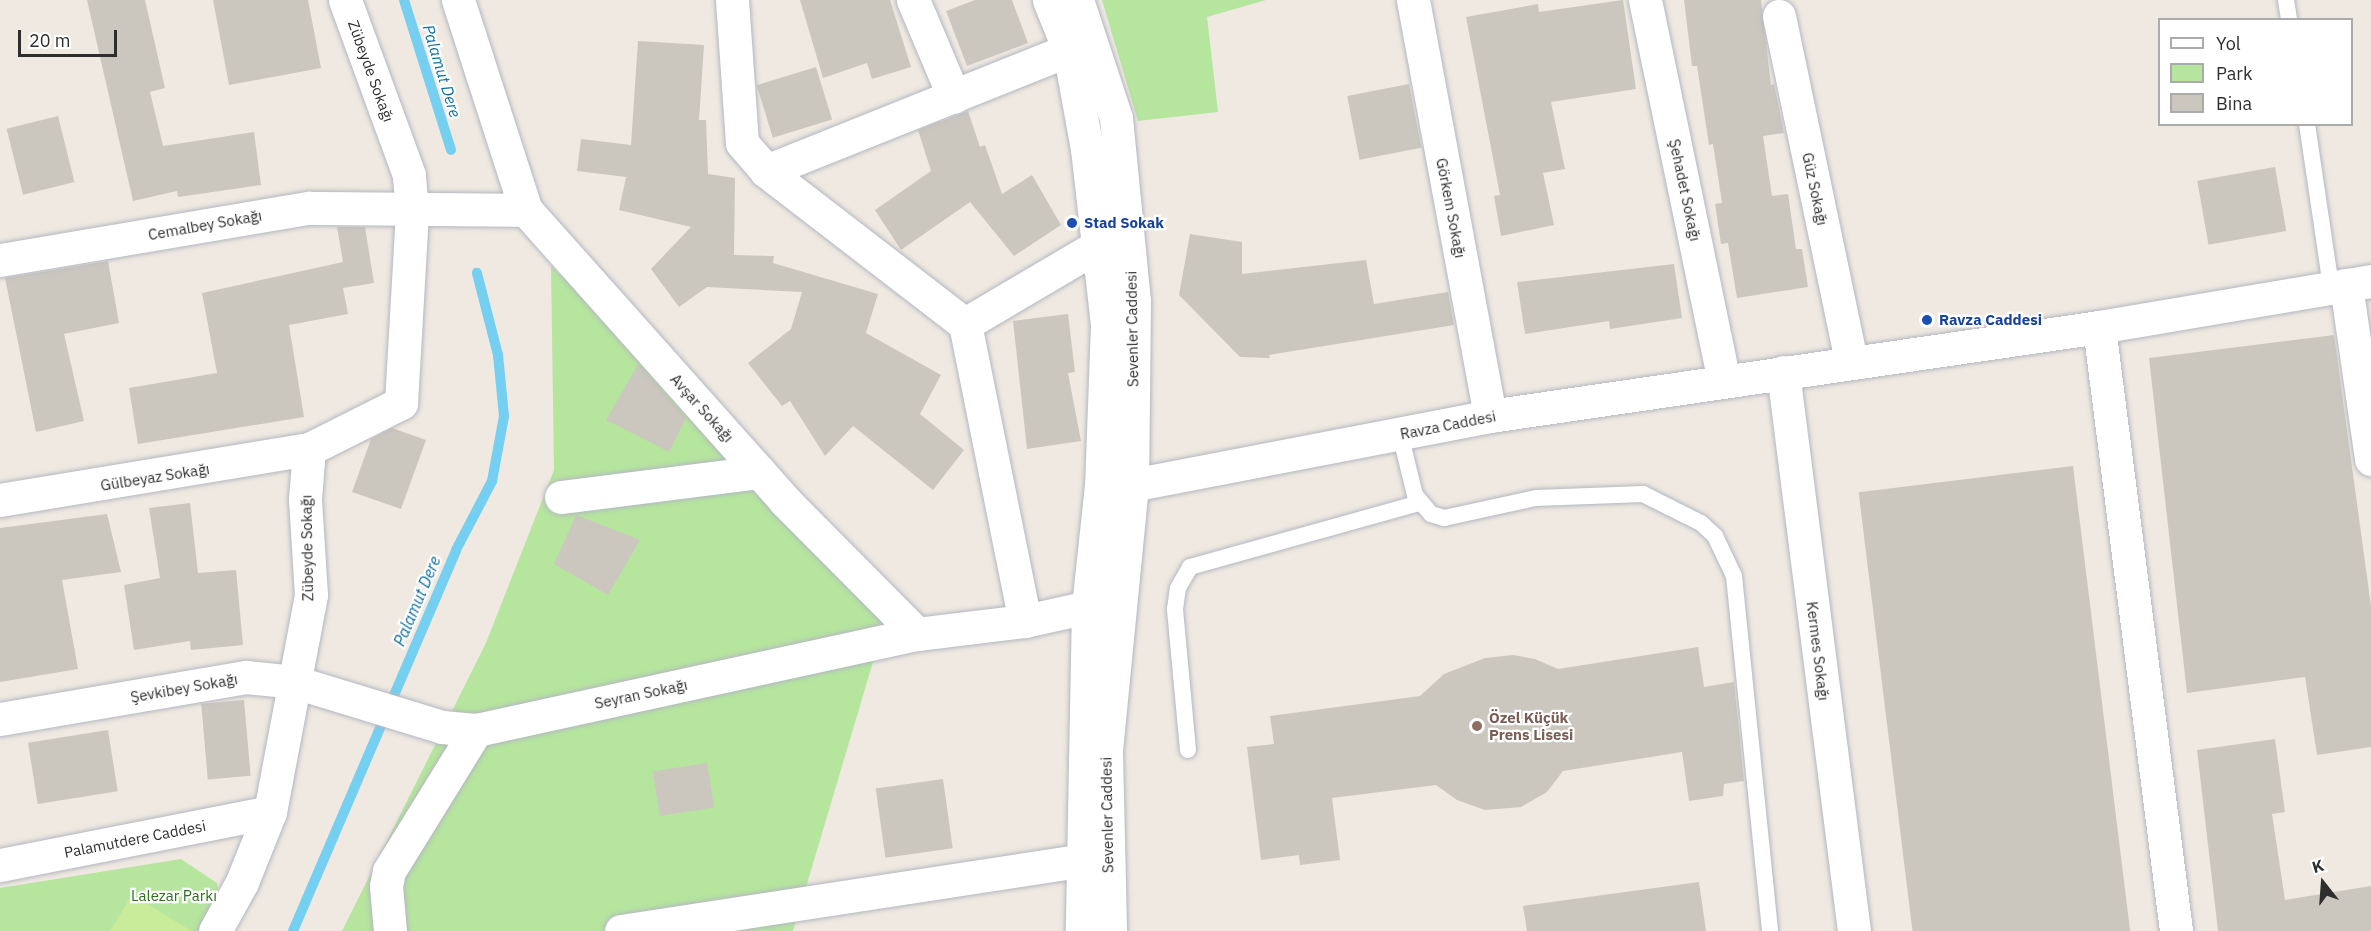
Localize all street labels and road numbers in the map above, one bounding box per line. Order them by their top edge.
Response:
street label: Zübeyde Sokağı [344,18,398,124]
street label: Şehadet Sokağı [1665,137,1705,243]
street label: Güz Sokağı [1798,151,1832,227]
street label: Görkem Sokağı [1432,156,1470,260]
street label: Cemalbey Sokağı [147,206,263,244]
street label: Sevenler Caddesi [1122,271,1142,387]
street label: Avşar Sokağı [667,370,737,446]
street label: Ravza Caddesi [1399,407,1497,443]
street label: Gülbeyaz Sokağı [99,459,211,495]
street label: Zübeyde Sokağı [297,495,317,601]
street label: Kermes Sokağı [1803,600,1833,702]
street label: Şevkibey Sokağı [129,670,239,706]
street label: Seyran Sokağı [593,675,689,713]
street label: Sevenler Caddesi [1097,757,1117,873]
street label: Palamutdere Caddesi [63,816,207,862]

